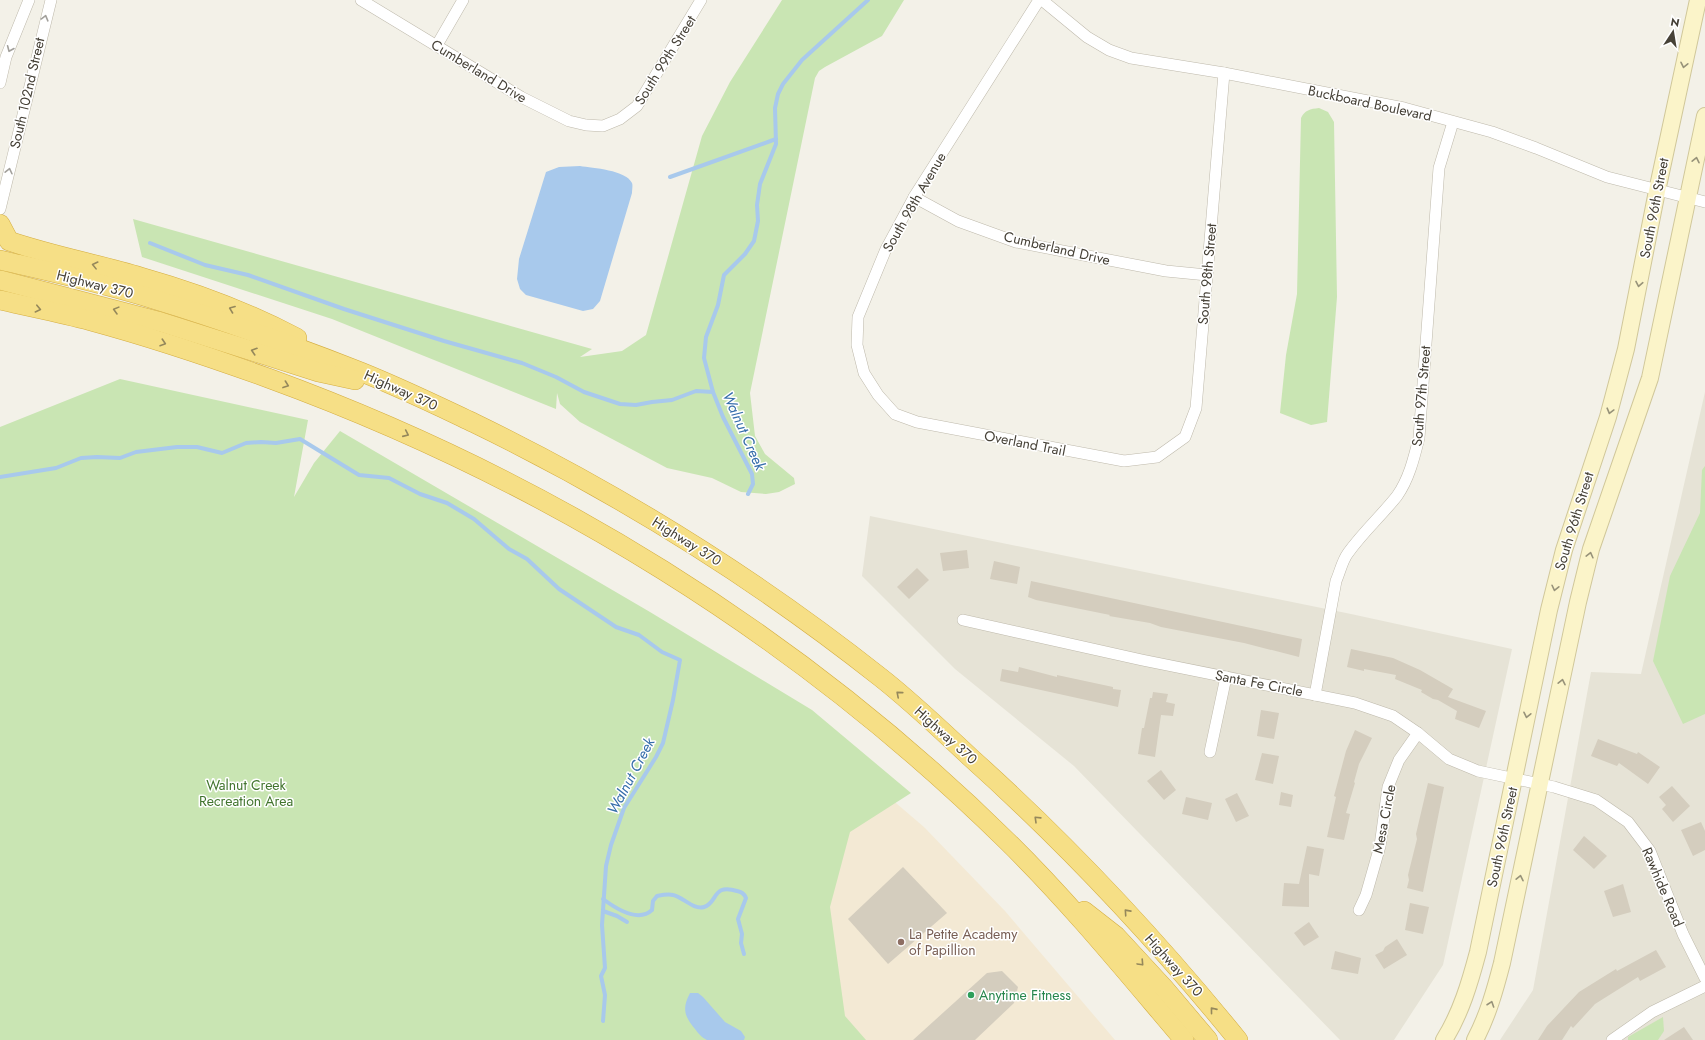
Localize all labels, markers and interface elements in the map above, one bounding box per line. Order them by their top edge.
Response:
street label: South 99th Street [629,11,701,109]
north arrow [1653,12,1693,52]
text: N [1669,13,1681,31]
one-way arrow [41,15,49,21]
street label: Cumberland Drive [427,34,531,108]
street label: South 102nd Street [5,35,50,150]
one-way arrow [6,46,14,53]
one-way arrow [1681,62,1689,69]
street label: Buckboard Boulevard [1306,80,1434,126]
street label: South 98th Avenue [877,149,951,255]
street label: South 96th Street [1634,155,1674,260]
one-way arrow [1691,157,1699,163]
one-way arrow [4,168,12,175]
street label: South 98th Street [1193,222,1221,325]
street label: Cumberland Drive [1002,226,1112,270]
one-way arrow [91,261,98,269]
street label: Highway 370 [54,265,136,303]
one-way arrow [1635,281,1643,287]
one-way arrow [35,304,41,312]
one-way arrow [228,305,235,313]
one-way arrow [112,306,119,315]
one-way arrow [160,338,167,347]
street label: South 97th Street [1407,344,1435,447]
one-way arrow [250,347,257,356]
street label: Highway 370 [361,365,441,415]
one-way arrow [283,380,290,389]
water label: Walnut Creek [717,388,771,474]
one-way arrow [1606,407,1615,414]
street label: Overland Trail [983,425,1067,461]
one-way arrow [403,430,410,438]
street label: South 96th Street [1550,469,1599,573]
street label: Highway 370 [648,512,726,570]
one-way arrow [1585,552,1593,559]
one-way arrow [1551,585,1559,591]
street label: Santa Fe Circle [1213,665,1305,701]
one-way arrow [1557,679,1565,685]
one-way arrow [897,691,904,698]
street label: Highway 370 [910,701,982,769]
one-way arrow [1524,712,1532,718]
water label: Walnut Creek [602,733,661,818]
park label: Walnut Creek Recreation Area [199,775,293,811]
street label: Mesa Circle [1367,783,1401,855]
street label: South 96th Street [1482,784,1523,889]
one-way arrow [1034,816,1042,824]
street label: Rawhide Road [1637,844,1689,930]
one-way arrow [1515,875,1523,881]
one-way arrow [1125,910,1132,917]
place label: La Petite Academy of Papillion [909,924,1018,960]
street label: Highway 370 [1140,929,1208,1001]
marker: La Petite Academy of Papillion [896,937,906,947]
one-way arrow [1136,958,1144,966]
place label: Anytime Fitness [979,985,1071,1005]
marker: Anytime Fitness [966,990,976,1000]
one-way arrow [1486,1001,1495,1008]
one-way arrow [1211,1007,1218,1014]

